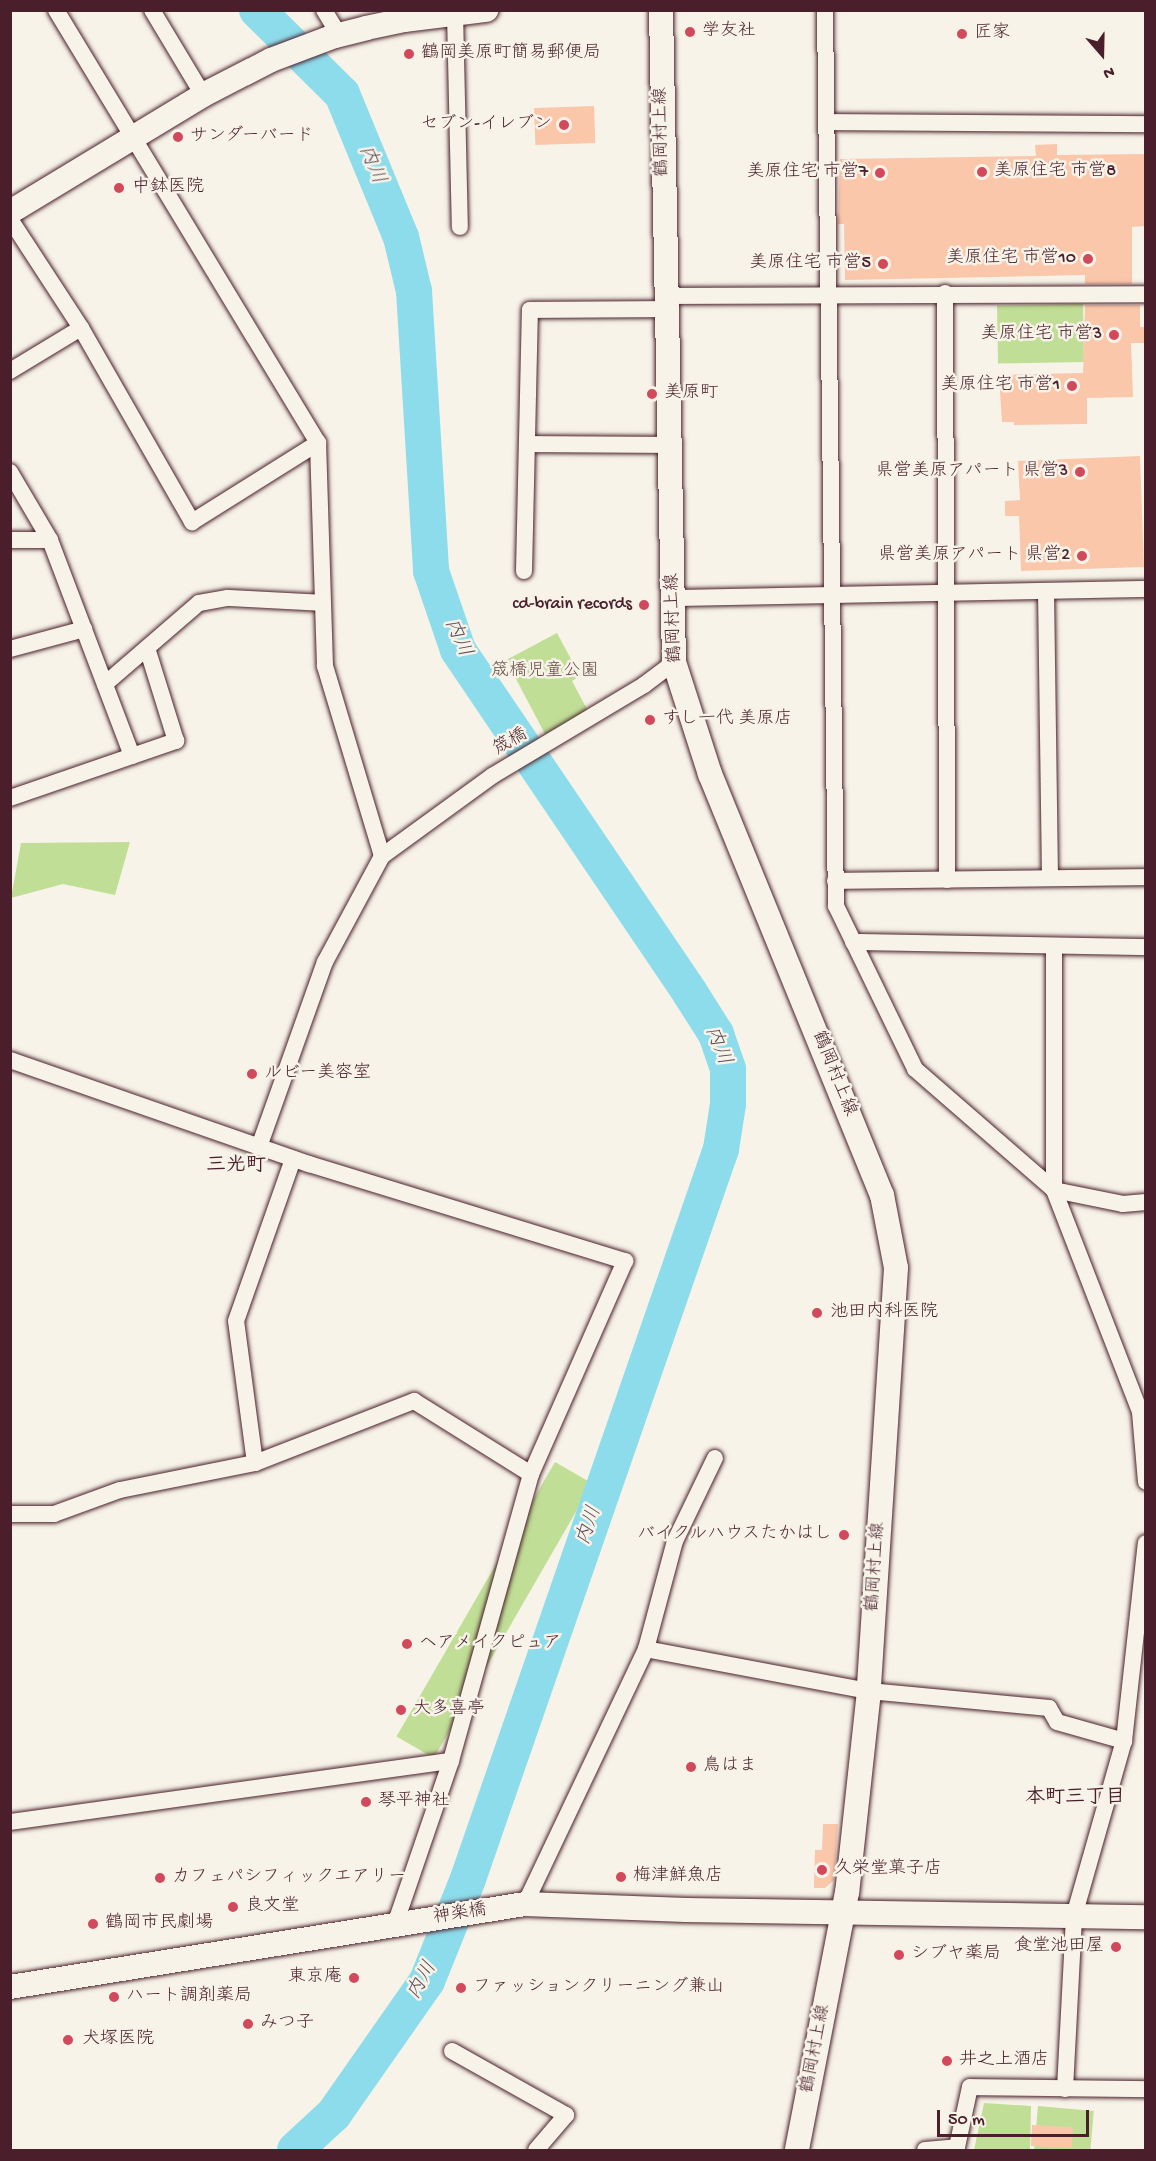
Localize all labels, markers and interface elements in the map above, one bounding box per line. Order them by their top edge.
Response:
place label: 学友社 [702,21,756,43]
place label: 匠家 [974,23,1010,45]
north arrow [1072,24,1132,84]
marker: 学友社 [683,25,697,39]
marker: 匠家 [955,27,969,41]
place label: 鶴岡美原町簡易郵便局 [421,43,601,65]
marker: 鶴岡美原町簡易郵便局 [402,47,416,61]
text: N [1100,61,1116,82]
street label: 鶴岡村上線 [651,87,675,177]
place label: セブン-イレブン [420,114,552,136]
marker: セブン-イレブン [557,118,571,132]
place label: サンダーバード [190,126,314,148]
marker: サンダーバード [171,130,185,144]
water label: 内川 [352,142,390,188]
place label: 美原住宅 市営8 [994,161,1116,183]
place label: 美原住宅 市営7 [746,162,868,184]
marker: 美原住宅 市営8 [975,165,989,179]
marker: 美原住宅 市営7 [873,166,887,180]
place label: 中鉢医院 [132,177,204,199]
marker: 中鉢医院 [110,179,128,197]
place label: 美原住宅 市営10 [946,248,1076,270]
marker: 美原住宅 市営10 [1081,252,1095,266]
place label: 美原住宅 市営5 [749,253,871,275]
marker: 美原住宅 市営5 [876,257,890,271]
place label: 美原住宅 市営3 [980,324,1102,346]
marker: 美原住宅 市営3 [1107,328,1121,342]
place label: 美原住宅 市営1 [940,375,1060,397]
marker: 美原住宅 市営1 [1065,379,1079,393]
place label: 美原町 [664,383,718,405]
marker: 美原町 [645,387,659,401]
place label: 県営美原アパート 県営3 [874,461,1068,483]
marker: 県営美原アパート 県営3 [1073,465,1087,479]
place label: 県営美原アパート 県営2 [877,545,1070,567]
marker: 県営美原アパート 県営2 [1075,549,1089,563]
street label: 鶴岡村上線 [663,573,687,663]
place label: cd-brain records [512,594,632,616]
marker: cd-brain records [637,598,651,612]
water label: 内川 [438,615,476,661]
park label: 筬橋児童公園 [491,661,599,683]
place label: すし一代 美原店 [662,709,792,731]
marker: すし一代 美原店 [643,713,657,727]
street label: 筬橋 [490,725,532,761]
water label: 内川 [699,1023,735,1069]
street label: 鶴岡村上線 [806,1028,860,1120]
place label: ルビー美容室 [264,1063,371,1085]
marker: ルビー美容室 [245,1067,259,1081]
district label: 三光町 [206,1154,266,1178]
place label: 池田内科医院 [830,1302,938,1324]
marker: 池田内科医院 [808,1304,826,1322]
water label: 内川 [572,1503,608,1549]
street label: 鶴岡村上線 [863,1521,891,1613]
place label: バイクルハウスたかはし [634,1524,832,1546]
marker: バイクルハウスたかはし [837,1528,851,1542]
place label: ヘアメイクピュア [419,1633,563,1655]
marker: ヘアメイクピュア [400,1637,414,1651]
place label: 大多喜亭 [413,1699,485,1721]
marker: 大多喜亭 [394,1703,408,1717]
place label: 鳥はま [703,1756,757,1778]
marker: 鳥はま [684,1760,698,1774]
district label: 本町三丁目 [1025,1786,1125,1810]
place label: 琴平神社 [378,1791,450,1813]
marker: 琴平神社 [359,1795,373,1809]
place label: 久栄堂菓子店 [834,1859,942,1881]
marker: 久栄堂菓子店 [815,1863,829,1877]
place label: 梅津鮮魚店 [633,1866,723,1888]
place label: カフェパシフィックエアリー [172,1867,406,1889]
marker: 梅津鮮魚店 [614,1870,628,1884]
marker: カフェパシフィックエアリー [153,1871,167,1885]
place label: 良文堂 [245,1896,299,1918]
marker: 良文堂 [226,1900,240,1914]
street label: 神楽橋 [432,1900,488,1930]
place label: 鶴岡市民劇場 [105,1913,213,1935]
marker: 鶴岡市民劇場 [86,1917,100,1931]
place label: 食堂池田屋 [1014,1936,1104,1958]
marker: 食堂池田屋 [1109,1940,1123,1954]
place label: シブヤ薬局 [911,1944,1001,1966]
marker: シブヤ薬局 [892,1948,906,1962]
water label: 内川 [403,1958,443,2004]
place label: 東京庵 [288,1967,342,1989]
marker: 東京庵 [347,1971,361,1985]
place label: ファッションクリーニング兼山 [473,1977,725,1999]
marker: ファッションクリーニング兼山 [454,1981,468,1995]
place label: ハート調剤薬局 [126,1986,252,2008]
marker: ハート調剤薬局 [107,1990,121,2004]
street label: 鶴岡村上線 [798,2003,836,2095]
place label: みつ子 [260,2013,314,2035]
marker: みつ子 [241,2017,255,2031]
place label: 犬塚医院 [82,2029,154,2051]
marker: 犬塚医院 [59,2031,77,2049]
place label: 井之上酒店 [959,2050,1049,2072]
marker: 井之上酒店 [940,2054,954,2068]
scale bar [940,2098,1092,2136]
text: 50 m [948,2110,985,2131]

